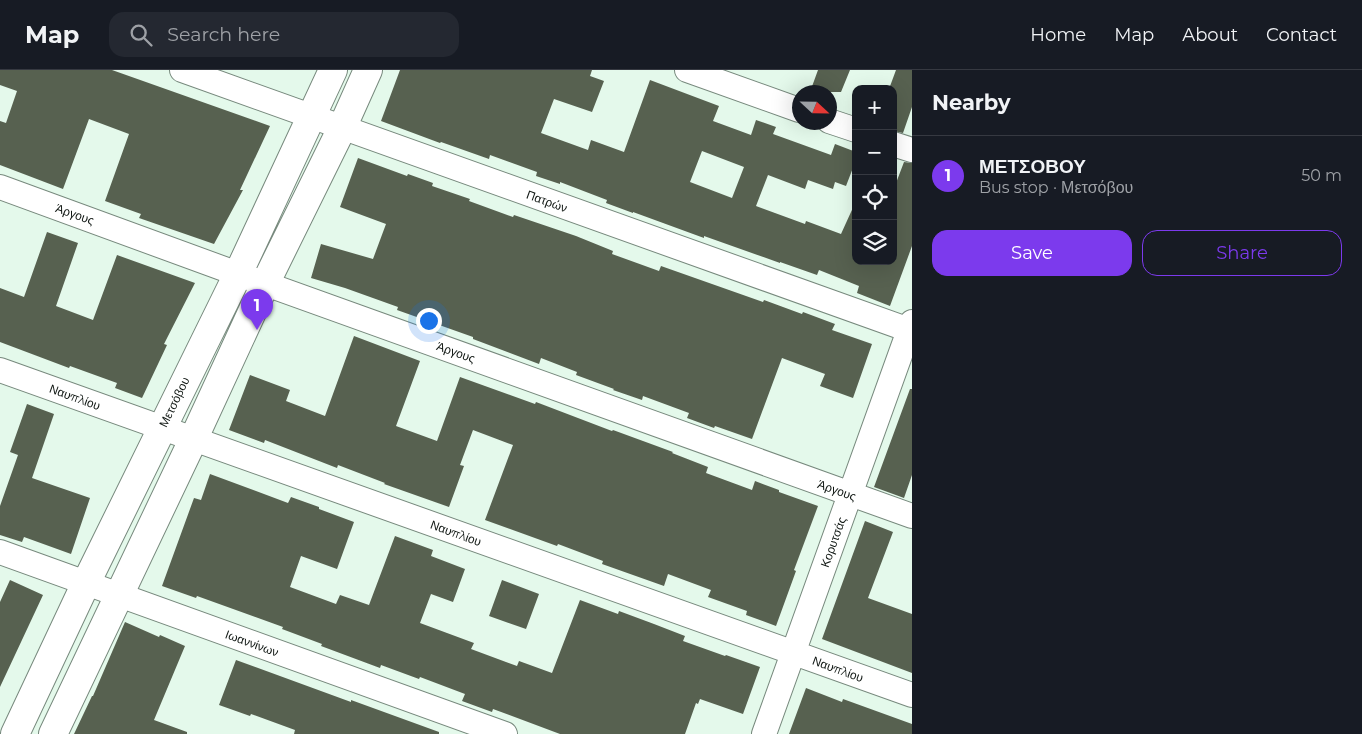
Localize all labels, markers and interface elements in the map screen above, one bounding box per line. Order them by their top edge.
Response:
search box [109,12,459,57]
text: Map [25,20,79,49]
icon: search [127,21,155,49]
text: Search here [167,23,280,46]
text: Home [1030,24,1086,46]
text: Map [1114,24,1154,46]
text: About [1182,24,1238,46]
text: Contact [1266,24,1337,46]
north arrow [792,85,837,130]
map controls [852,85,897,265]
button: + [852,85,897,130]
text: Nearby [932,90,1011,115]
button: − [852,130,897,175]
text: ΜΕΤΣΟΒΟΥ [979,155,1086,178]
text: 1 [945,166,951,185]
text: 50 m [1301,166,1342,185]
button: locate [852,175,897,220]
text: Bus stop · Μετσόβου [979,178,1133,197]
street label: Πατρών [524,187,570,215]
street label: Άργους [54,200,96,228]
button: layers [852,220,897,265]
button: Save [932,230,1132,276]
button: Share [1142,230,1342,276]
pin: 1 [241,289,273,330]
your location [416,308,442,334]
street label: Άργους [435,338,477,366]
street label: Μετσόβου [155,374,193,430]
street label: Ναυπλίου [47,381,103,413]
street label: Άργους [816,476,858,504]
street label: Κορυτσάς [817,515,849,569]
street label: Ναυπλίου [428,517,484,549]
street label: Ιωαννίνων [223,626,281,660]
street label: Ναυπλίου [810,653,866,685]

